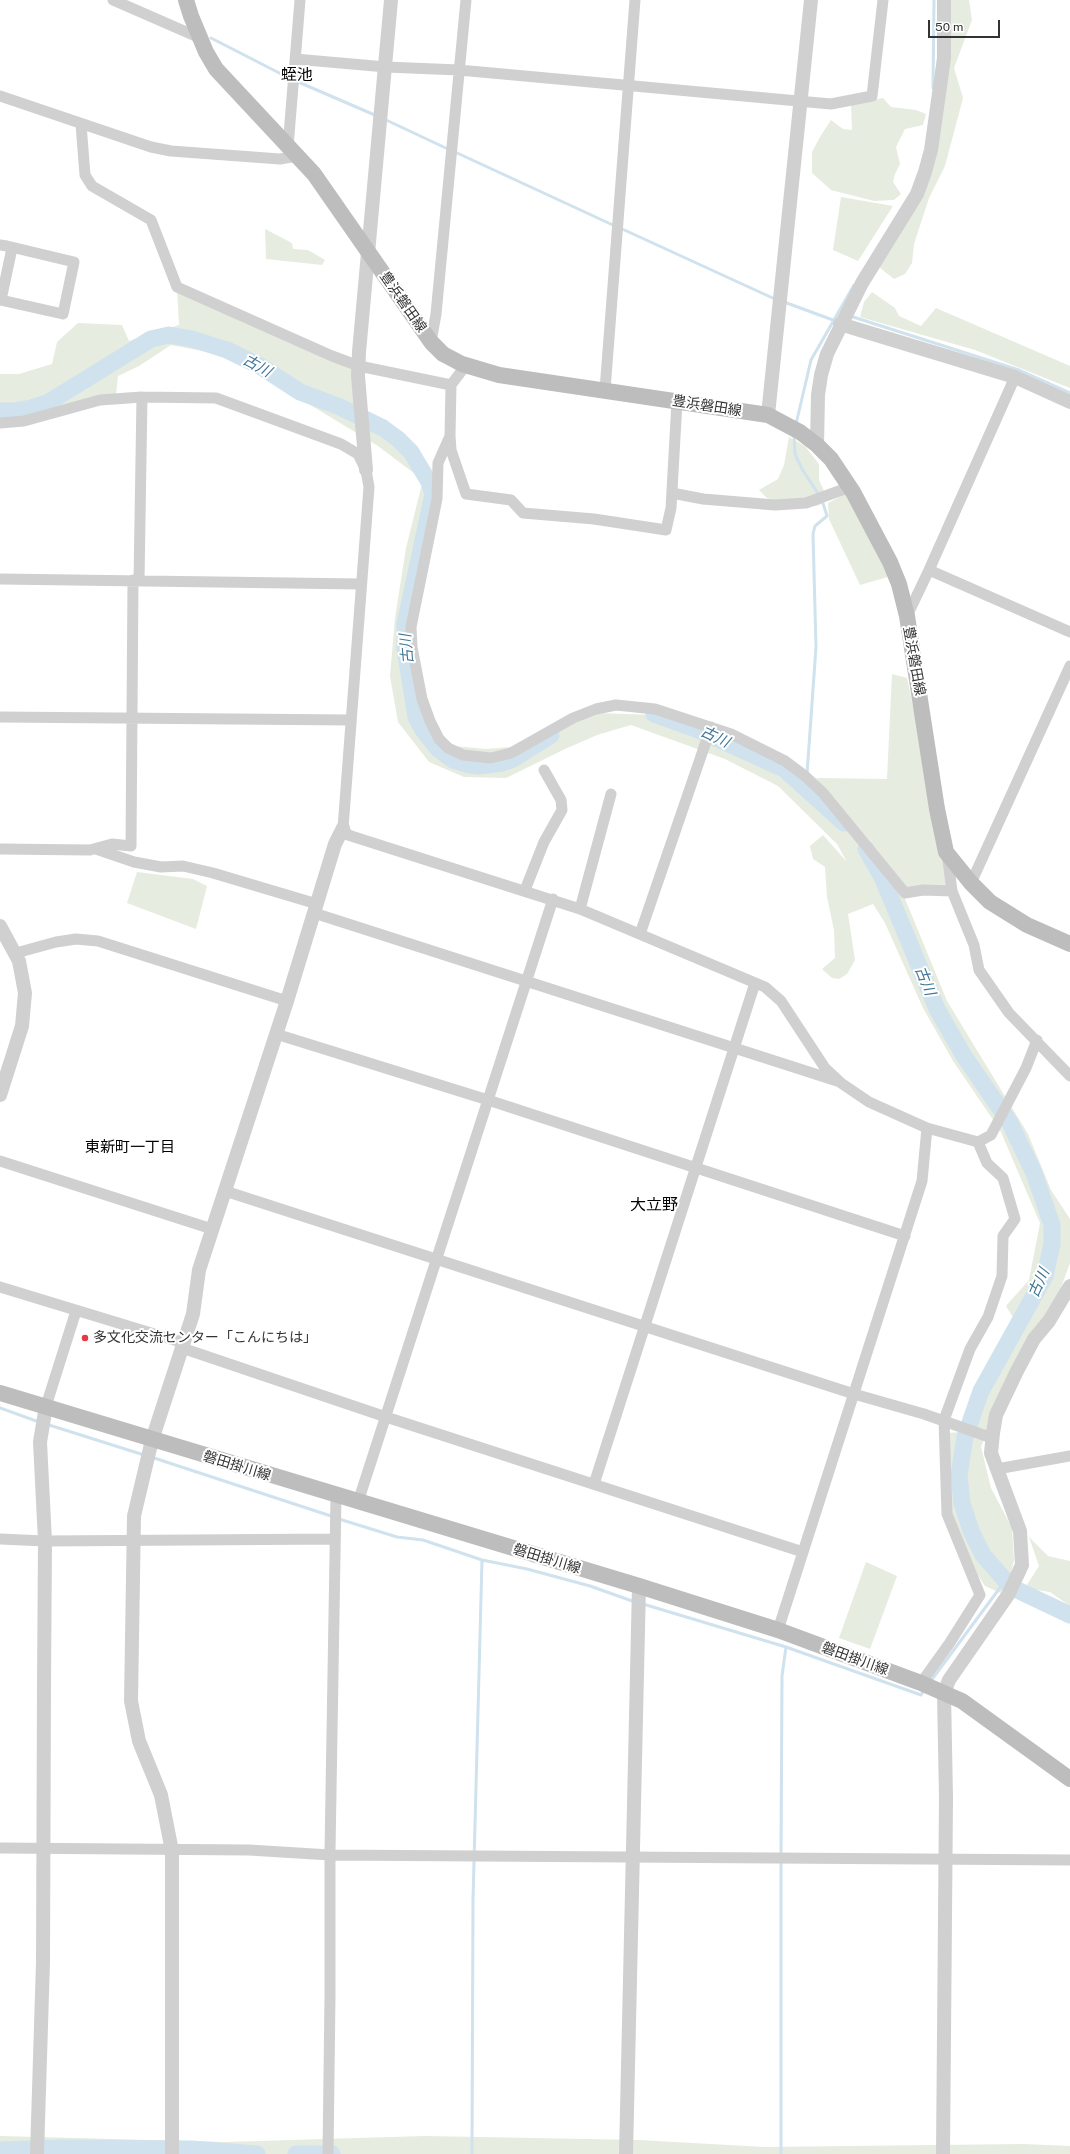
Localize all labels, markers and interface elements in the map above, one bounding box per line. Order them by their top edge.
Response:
scale bar [930,12,1002,38]
text: 50 m [935,20,963,34]
district label: 蛭池 [281,65,313,85]
street label: 豊浜磐田線 [376,269,430,335]
water label: 古川 [240,351,274,381]
street label: 豊浜磐田線 [671,392,743,420]
street label: 豊浜磐田線 [900,625,928,697]
water label: 古川 [397,633,417,665]
water label: 古川 [698,723,732,751]
water label: 古川 [911,964,939,998]
district label: 東新町一丁目 [85,1138,175,1156]
district label: 大立野 [630,1195,678,1215]
water label: 古川 [1025,1266,1053,1300]
place label: 多文化交流センター「こんにちは」 [93,1330,317,1346]
marker: 多文化交流センター「こんにちは」 [80,1333,90,1343]
street label: 磐田掛川線 [201,1448,273,1484]
street label: 磐田掛川線 [511,1541,583,1577]
street label: 磐田掛川線 [819,1639,891,1679]

